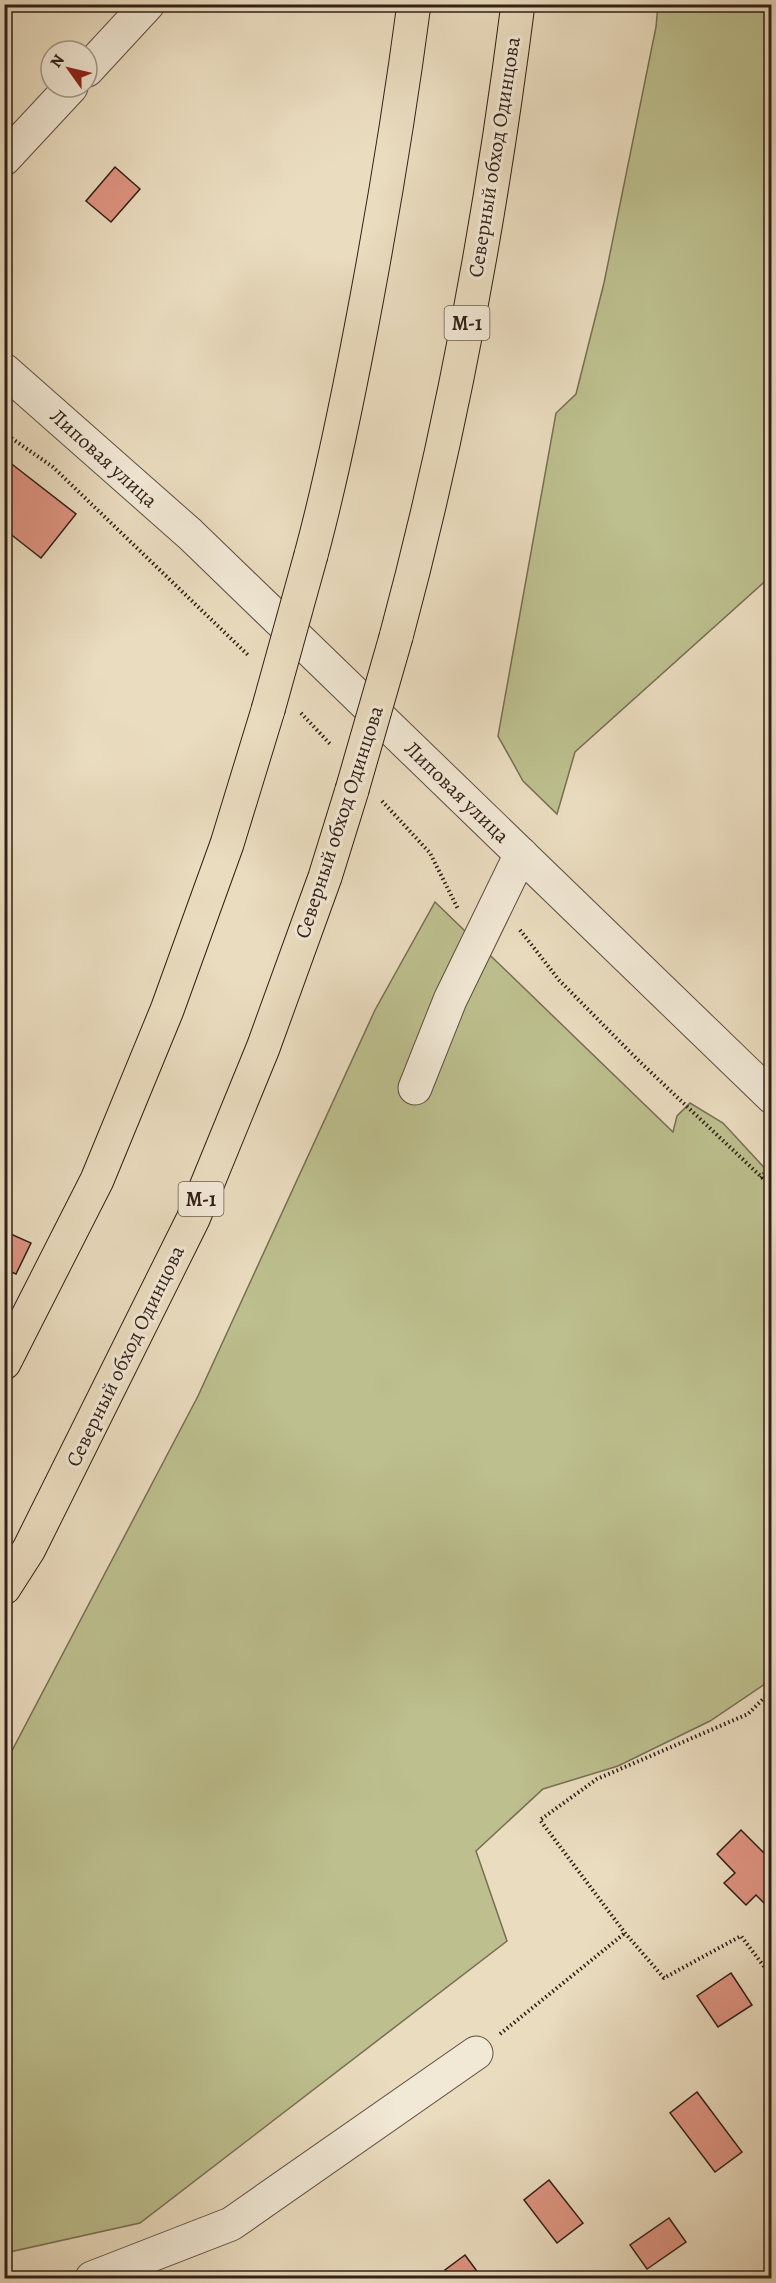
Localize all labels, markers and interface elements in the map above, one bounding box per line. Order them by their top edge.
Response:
street label: Северный обход Одинцова [461,34,527,279]
north arrow [39,39,99,99]
text: N [45,50,70,72]
road number: М-1 [444,306,490,340]
street label: Липовая улица [44,402,164,514]
street label: Северный обход Одинцова [288,702,390,942]
street label: Липовая улица [398,735,516,849]
road number: М-1 [178,1182,224,1216]
street label: Северный обход Одинцова [59,1240,191,1471]

